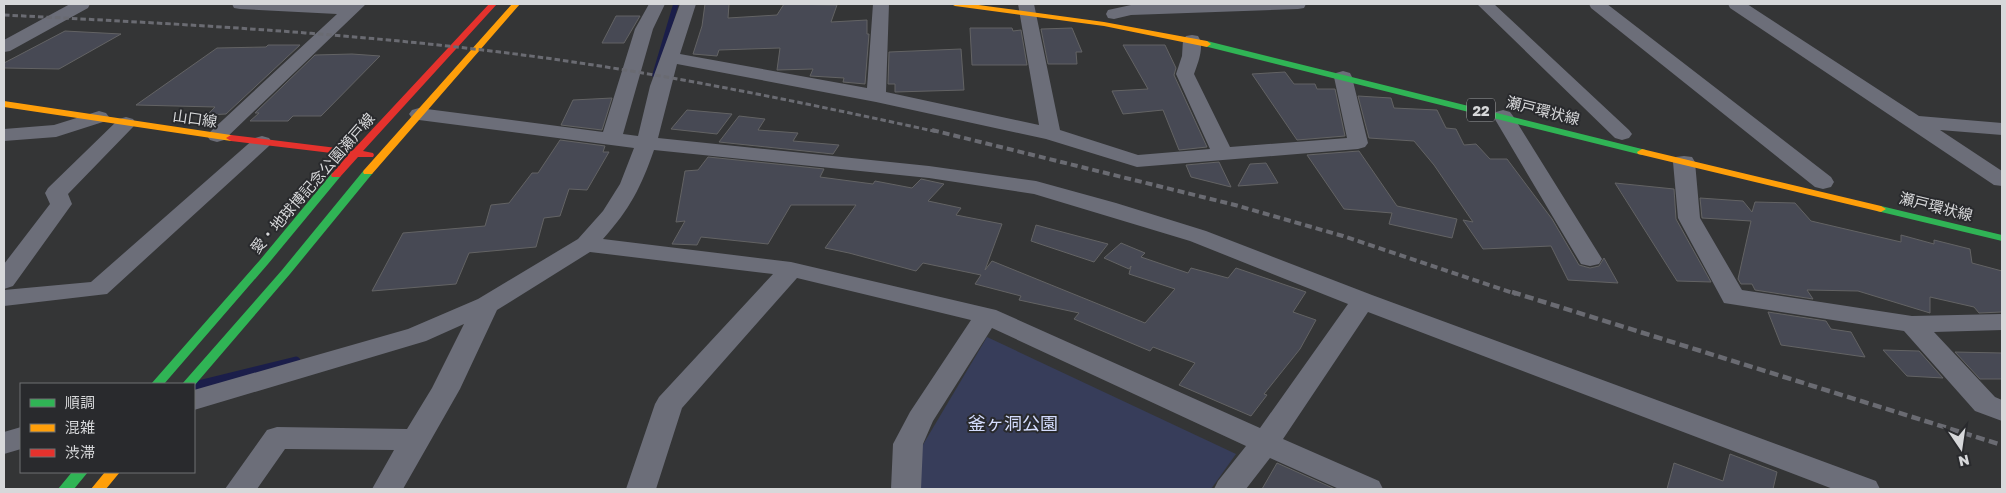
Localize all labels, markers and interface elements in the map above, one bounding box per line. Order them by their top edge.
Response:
street label: 瀬戸環状線 [1504,92,1582,128]
road number: 22 [1467,98,1495,122]
street label: 山口線 [171,106,219,130]
street label: 愛・地球博記念公園瀬戸線 [246,109,378,257]
street label: 瀬戸環状線 [1897,188,1975,224]
legend [20,383,195,473]
text: 順調 [65,393,95,411]
park label: 釜ヶ洞公園 [968,412,1058,434]
text: 混雑 [65,418,95,436]
north arrow [1936,423,1986,473]
text: 渋滞 [65,443,95,461]
text: N [1957,452,1971,471]

